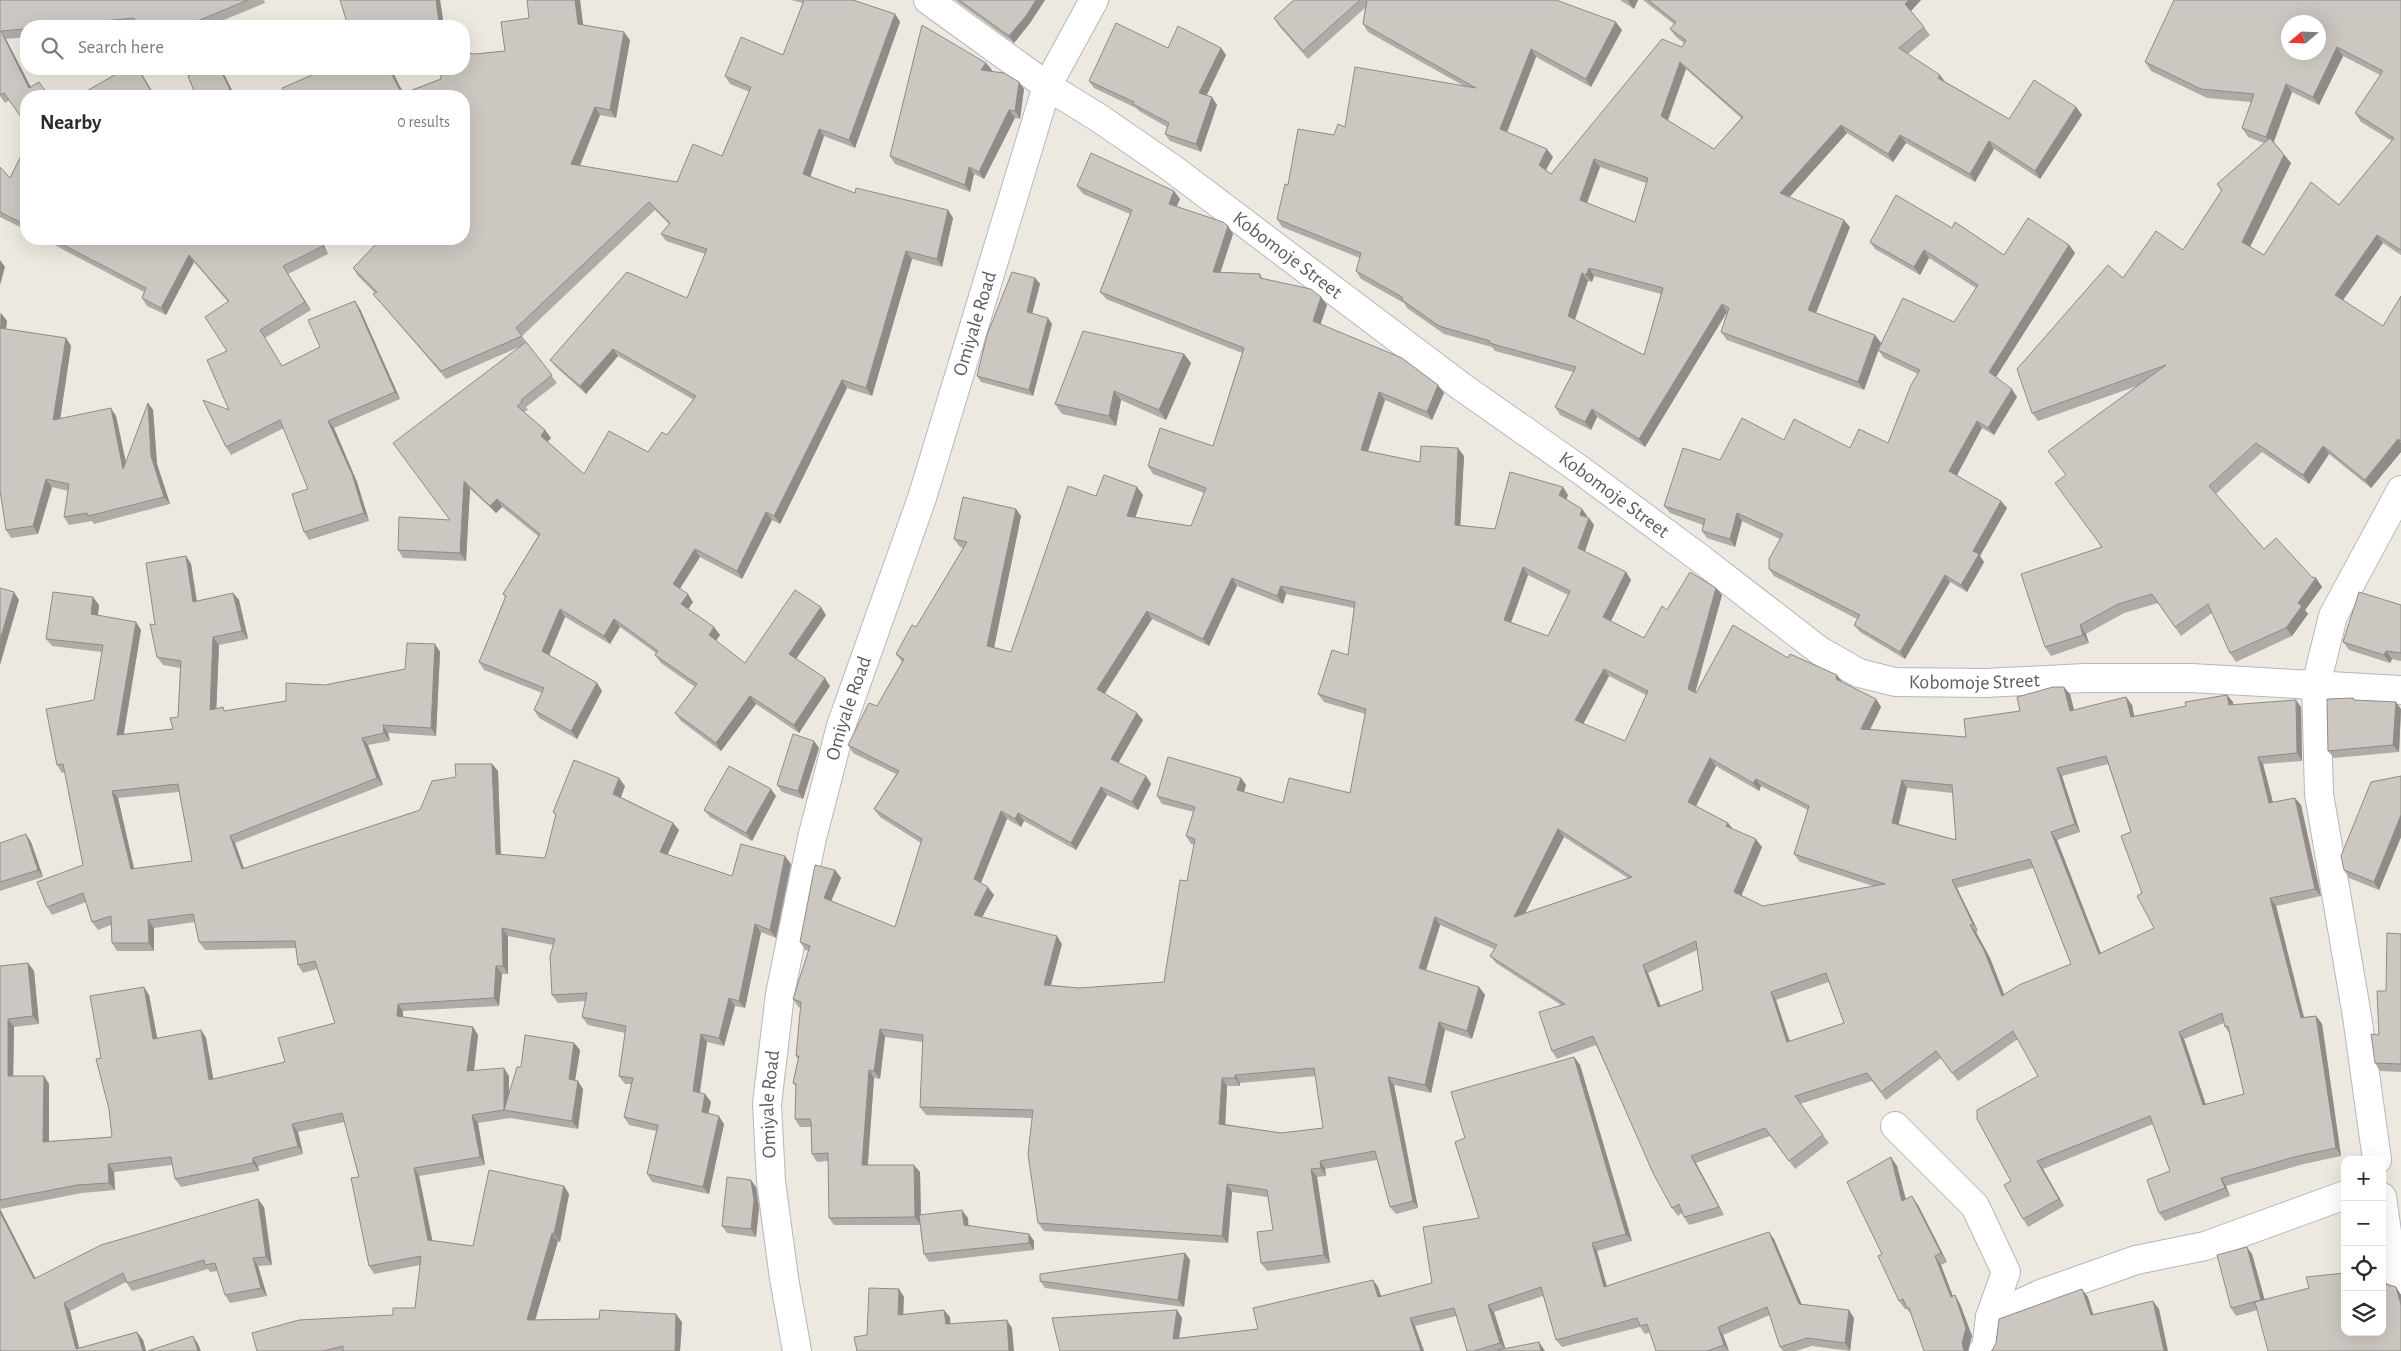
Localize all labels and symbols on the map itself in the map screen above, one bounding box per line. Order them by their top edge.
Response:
north arrow [2281,15,2326,60]
street label: Kobomoje Street [1229,208,1346,303]
street label: Omiyale Road [950,269,1000,378]
street label: Kobomoje Street [1555,448,1673,542]
street label: Omiyale Road [823,654,875,762]
street label: Kobomoje Street [1909,670,2041,693]
street label: Omiyale Road [757,1049,783,1159]

